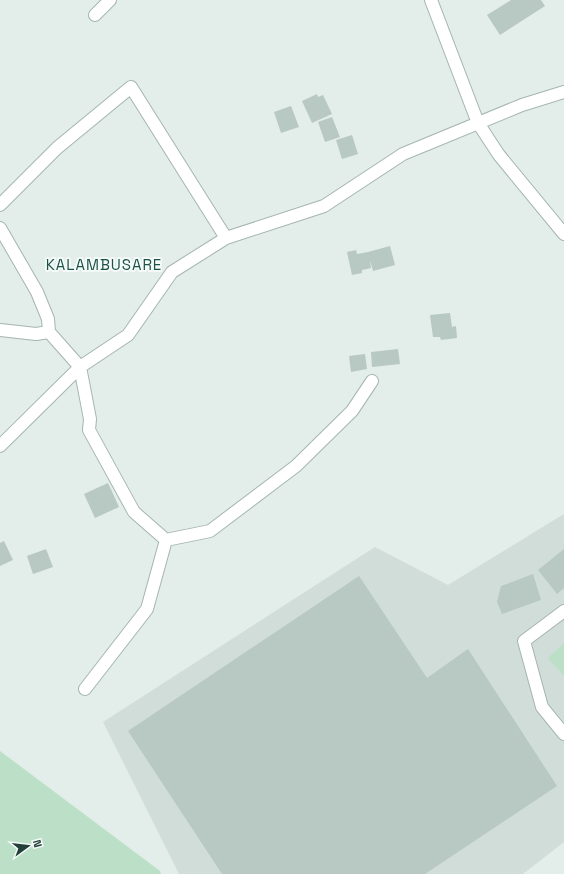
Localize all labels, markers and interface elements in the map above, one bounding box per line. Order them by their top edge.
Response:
district label: KALAMBUSARE [46,255,162,274]
north arrow [8,826,48,866]
text: N [30,838,45,849]

